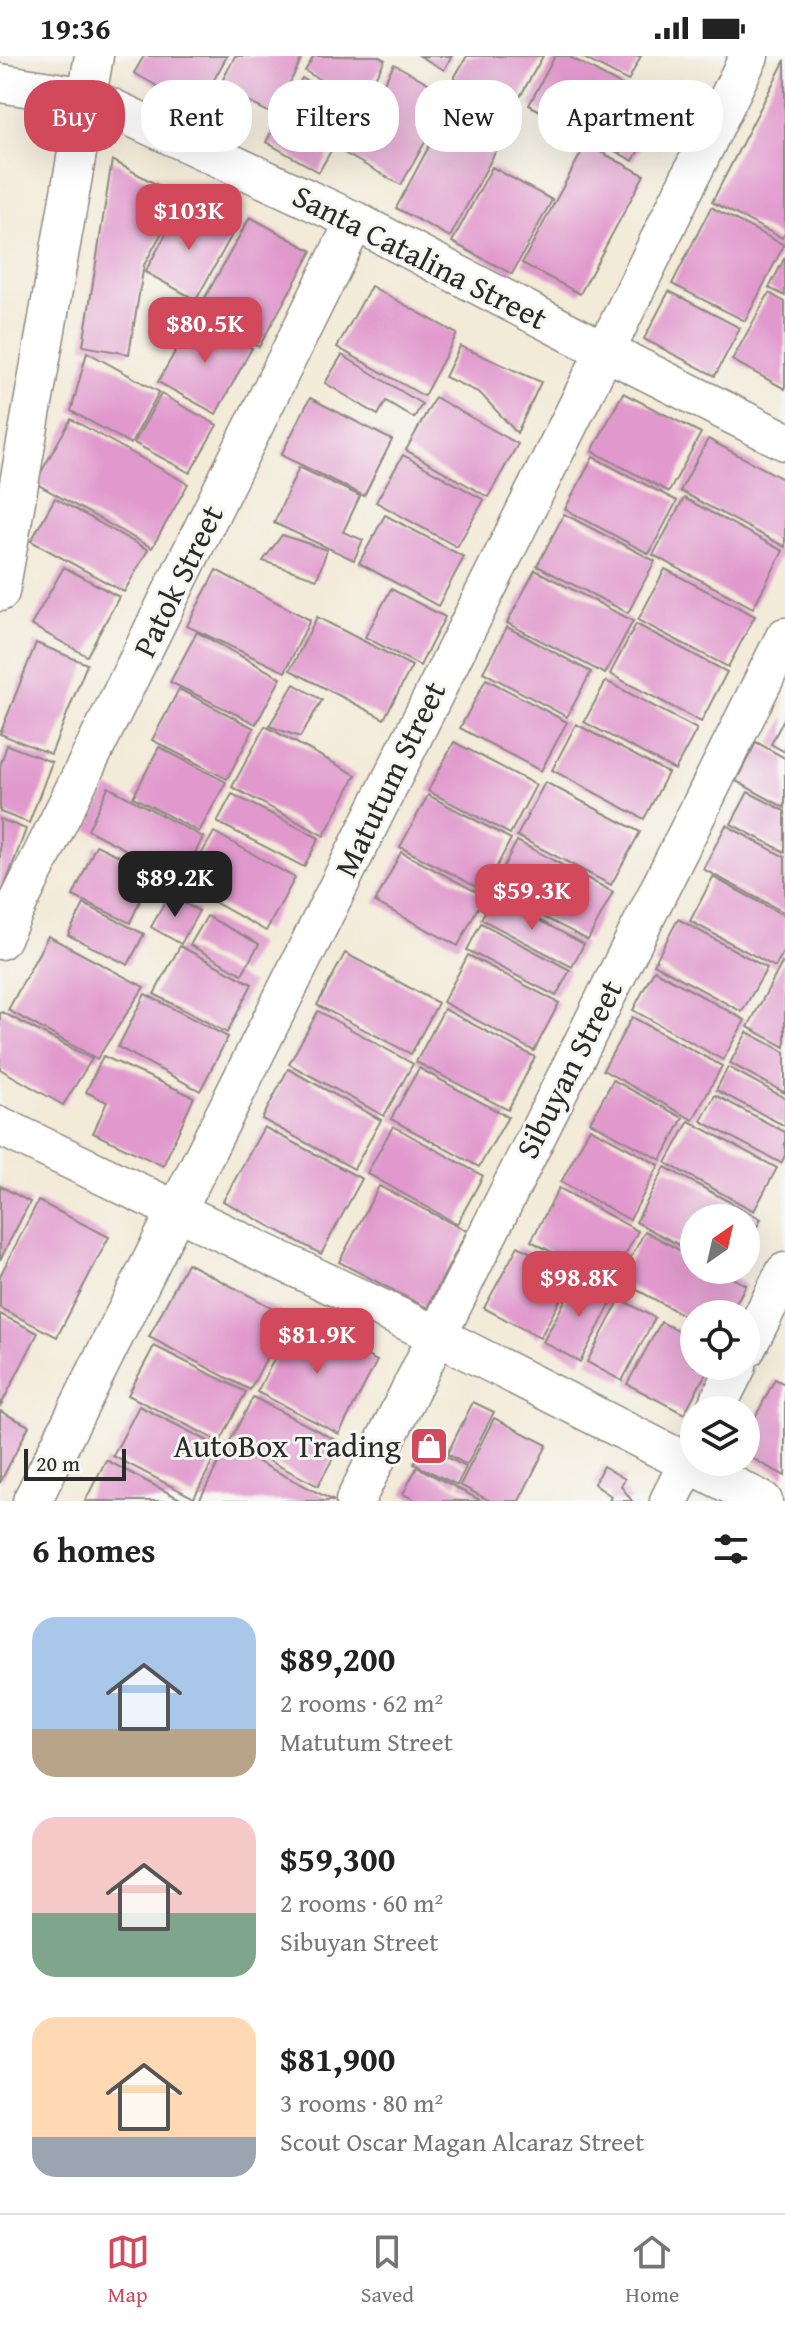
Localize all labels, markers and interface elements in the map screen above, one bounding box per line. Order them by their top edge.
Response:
text: 19:36 [40,6,111,50]
chip: Buy [24,80,125,152]
chip: Rent [141,80,252,152]
chip: Filters [268,80,399,152]
chip: New [415,80,522,152]
chip: Apartment [538,80,723,152]
street label: Santa Catalina Street [285,172,556,341]
pin: $103K [133,184,245,252]
text: $103K [154,190,224,229]
pin: $80.5K [140,297,270,365]
text: $80.5K [166,303,244,342]
street label: Patok Street [120,497,235,665]
street label: Matutum Street [322,673,457,885]
pin: $89.2K [110,851,240,919]
text: $89.2K [136,857,214,896]
pin: $59.3K [467,864,597,932]
text: $59.3K [493,870,571,909]
street label: Sibuyan Street [503,971,634,1166]
north arrow [680,1204,760,1284]
map controls [680,1204,760,1476]
pin: $98.8K [514,1251,644,1319]
text: $98.8K [540,1257,618,1296]
button: locate [680,1300,760,1380]
pin: $81.9K [252,1308,382,1376]
text: $81.9K [278,1314,356,1353]
button: layers [680,1396,760,1476]
place label: AutoBox Trading [174,1422,401,1469]
shop icon: AutoBox Trading [408,1425,450,1467]
scale bar [24,1445,126,1481]
text: 20 m [36,1447,80,1479]
text: 6 homes [32,1525,156,1574]
icon: filters [709,1527,753,1571]
text: $89,200 [280,1634,395,1683]
icon: home [96,1649,192,1745]
text: 2 rooms · 62 m² [280,1683,443,1722]
text: Matutum Street [280,1722,453,1761]
text: $59,300 [280,1834,395,1883]
icon: home [96,1849,192,1945]
text: 2 rooms · 60 m² [280,1883,443,1922]
text: Sibuyan Street [280,1922,438,1961]
text: $81,900 [280,2034,395,2083]
icon: home [96,2049,192,2145]
text: 3 rooms · 80 m² [280,2083,443,2122]
text: Scout Oscar Magan Alcaraz Street [280,2122,645,2161]
tab: Map [106,2230,150,2310]
tab: Saved [361,2230,414,2310]
tab: Home [625,2230,679,2310]

